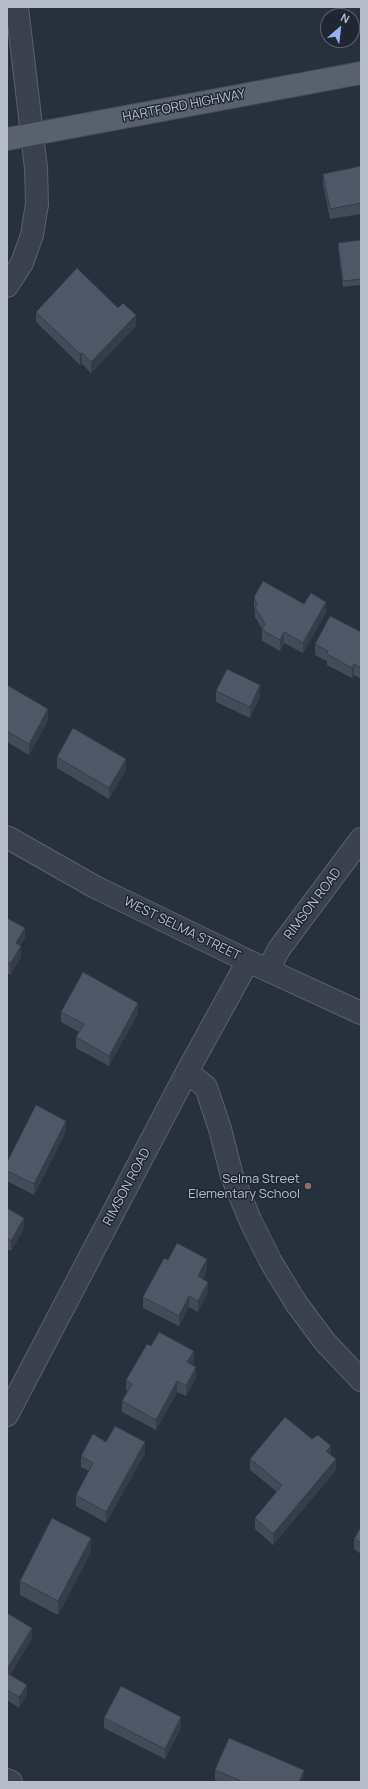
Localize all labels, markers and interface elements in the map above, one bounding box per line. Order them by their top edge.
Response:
north arrow [320,8,360,48]
text: N [338,9,352,26]
street label: HARTFORD HIGHWAY [121,86,247,126]
street label: RIMSON ROAD [281,865,345,943]
street label: WEST SELMA STREET [121,894,243,964]
street label: RIMSON ROAD [100,1146,154,1228]
place label: Selma Street Elementary School [188,1171,300,1202]
marker: Selma Street Elementary School [303,1181,313,1191]

